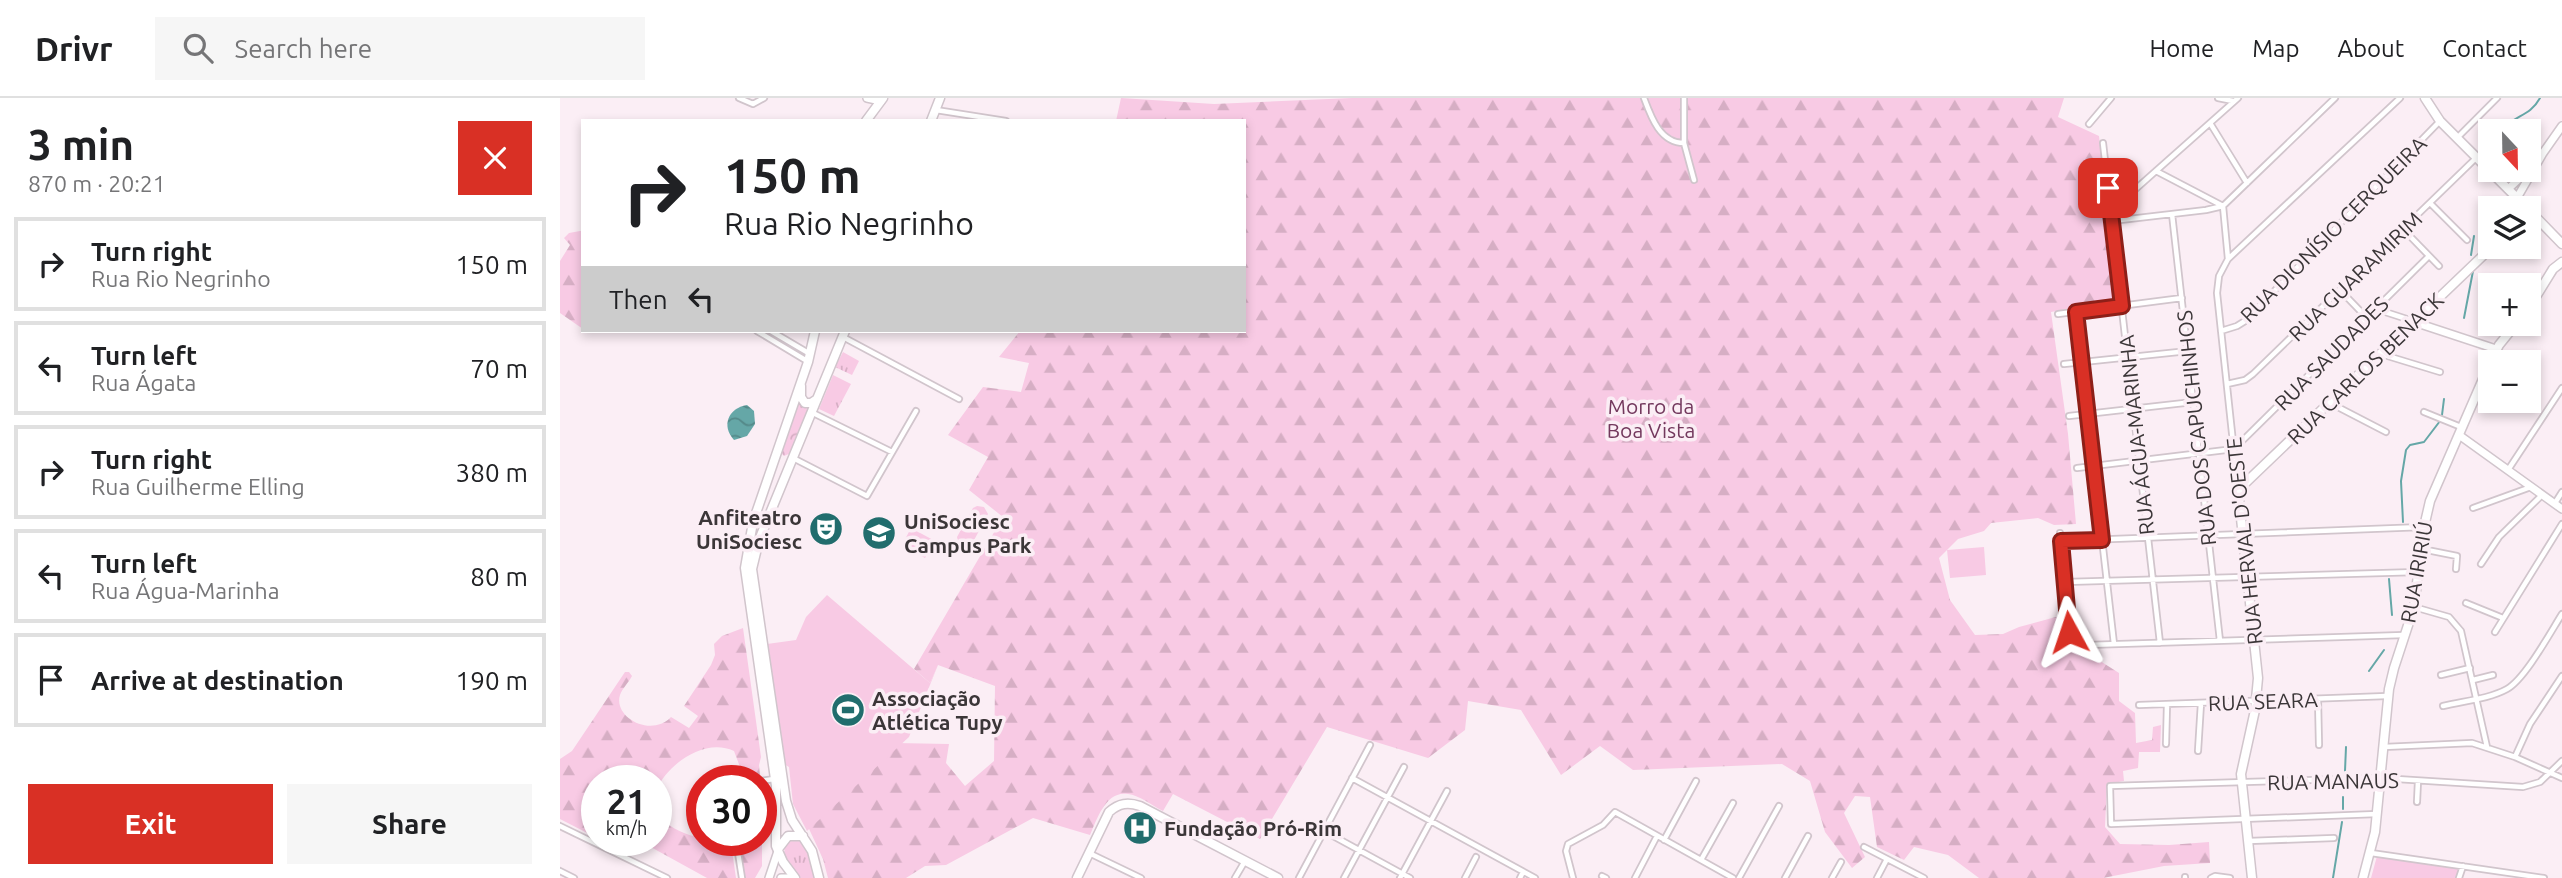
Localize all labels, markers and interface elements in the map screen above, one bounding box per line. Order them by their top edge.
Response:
search box [155,17,645,80]
icon: search [179,29,217,67]
text: Drivr [35,30,113,67]
text: Search here [235,34,372,63]
text: Home [2149,35,2214,62]
text: Map [2252,35,2299,62]
text: About [2337,35,2404,62]
text: Contact [2442,35,2527,62]
north arrow [2478,119,2541,182]
map controls [2478,119,2541,413]
text: 3 min [28,121,134,168]
button: close [458,121,532,195]
street label: RUA DIONÍSIO CERQUEIRA [2235,131,2431,327]
icon: right [609,147,700,238]
text: 150 m [724,147,861,202]
pin [2078,158,2138,218]
icon: arrive [2089,169,2127,207]
text: 870 m · 20:21 [28,171,166,196]
button: layers [2478,196,2541,259]
text: Rua Rio Negrinho [724,205,974,241]
street label: RUA GUARAMIRIM [2284,206,2426,346]
text: Turn right [91,237,212,266]
icon: right [32,245,70,283]
text: 150 m [456,250,528,279]
text: Rua Rio Negrinho [91,266,271,291]
button: + [2478,273,2541,336]
icon: left [682,280,720,318]
text: Then [609,285,668,314]
street label: RUA CARLOS BENACK [2282,287,2448,449]
street label: RUA SAUDADES [2269,291,2393,415]
street label: RUA DOS CAPUCHINHOS [2172,309,2220,547]
street label: RUA ÁGUA-MARINHA [2114,334,2158,536]
text: Turn left [91,341,197,370]
icon: left [32,349,70,387]
button: − [2478,350,2541,413]
text: 70 m [470,354,528,383]
text: Rua Ágata [91,370,196,395]
park label: Morro da Boa Vista [1607,394,1695,442]
street label: RUA HERVAL D'OESTE [2221,436,2267,646]
text: Turn right [91,445,212,474]
icon: right [32,453,70,491]
text: 380 m [456,458,528,487]
text: Rua Guilherme Elling [91,474,305,499]
place label: Anfiteatro UniSociesc [696,505,802,553]
place label: UniSociesc Campus Park [904,509,1032,557]
theatre icon: Anfiteatro UniSociesc [807,510,845,548]
school or university icon: UniSociesc Campus Park [860,514,898,552]
street label: RUA IRIRIÚ [2395,519,2437,625]
text: Turn left [91,549,197,578]
icon: left [32,557,70,595]
text: 80 m [470,562,528,591]
text: Rua Água-Marinha [91,578,280,603]
position arrow [2032,595,2106,669]
icon: arrive [32,661,70,699]
text: Arrive at destination [91,666,344,695]
text: 190 m [456,666,528,695]
place label: Associação Atlética Tupy [872,686,1003,734]
street label: RUA SEARA [2208,687,2319,715]
sports icon: Associação Atlética Tupy [829,691,867,729]
speed limit sign: 30 [686,765,777,856]
street label: RUA MANAUS [2267,768,2399,794]
text: 21 [607,781,646,821]
button: Exit [28,784,273,864]
button: Share [287,784,532,864]
hospital icon: Fundação Pró-Rim [1121,809,1159,847]
place label: Fundação Pró-Rim [1164,816,1342,840]
text: km/h [606,818,647,838]

